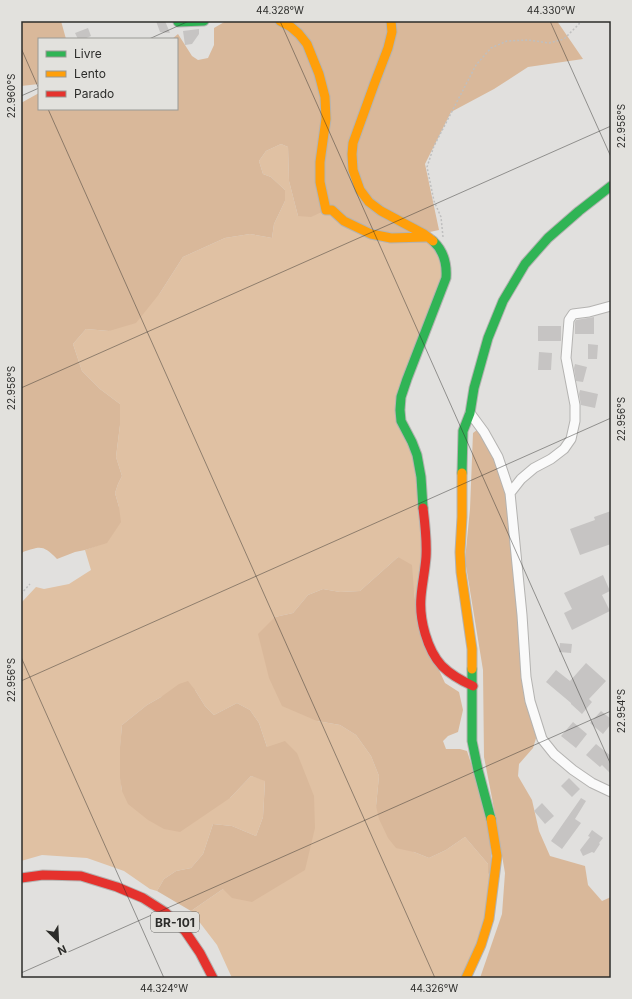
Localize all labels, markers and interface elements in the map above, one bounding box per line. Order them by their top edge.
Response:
text: 44.328°W [256,4,304,16]
text: 44.330°W [527,4,575,16]
legend [38,38,178,110]
text: Livre [74,46,102,61]
text: Lento [74,66,106,81]
text: 22.960°S [5,74,17,118]
text: Parado [74,86,114,101]
text: 22.958°S [615,104,627,148]
text: 22.958°S [5,366,17,410]
text: 22.956°S [615,397,627,441]
text: 22.956°S [5,658,17,702]
text: 22.954°S [615,689,627,733]
road number: BR-101 [151,912,199,932]
north arrow [38,921,78,961]
text: N [55,942,69,958]
text: 44.324°W [140,982,188,994]
text: 44.326°W [410,982,458,994]

